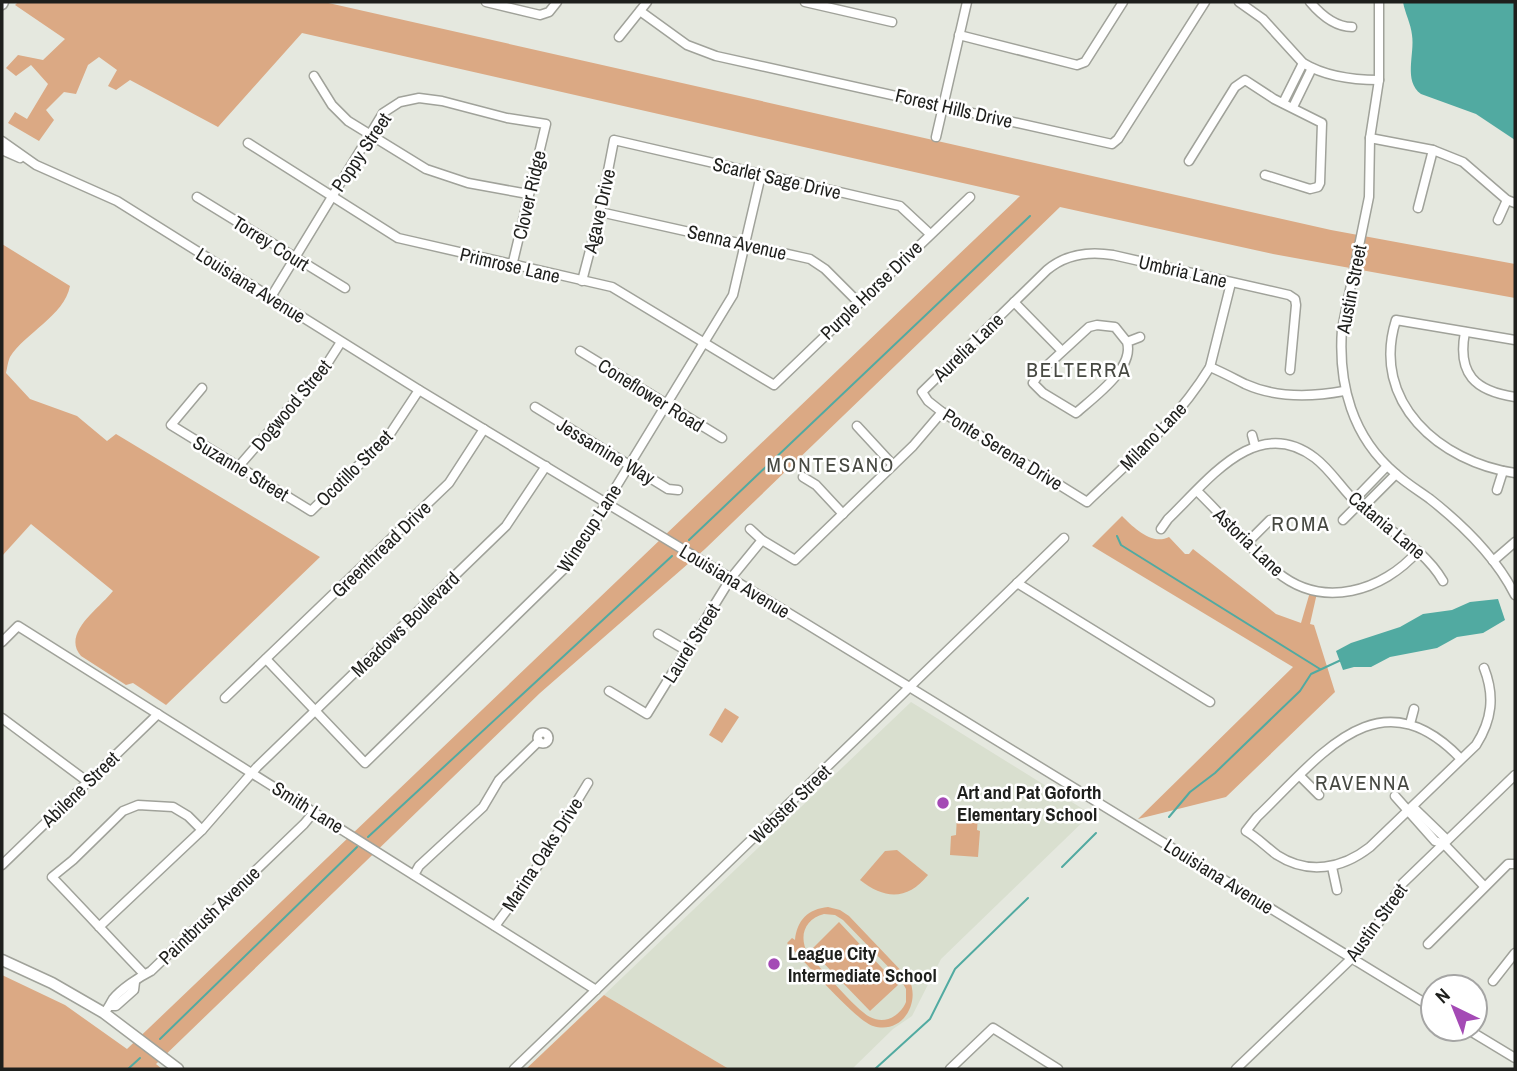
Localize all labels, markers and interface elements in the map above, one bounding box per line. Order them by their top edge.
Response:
street label: Forest Hills Drive [893,82,1015,134]
street label: Poppy Street [325,107,397,197]
street label: Clover Ridge [506,148,552,242]
street label: Scarlet Sage Drive [710,151,844,205]
street label: Agave Drive [576,166,621,257]
street label: Torrey Court [228,209,315,277]
street label: Senna Avenue [685,218,789,266]
street label: Purple Horse Drive [814,235,928,345]
street label: Louisiana Avenue [191,241,311,329]
street label: Primrose Lane [457,241,563,289]
street label: Austin Street [1329,242,1372,337]
street label: Umbria Lane [1136,248,1230,294]
street label: Aurelia Lane [926,307,1009,388]
street label: Coneflower Road [593,352,709,438]
street label: Dogwood Street [245,353,337,456]
district label: BELTERRA [1026,355,1132,384]
street label: Milano Lane [1114,396,1192,476]
street label: Ponte Serena Drive [938,402,1068,496]
street label: Jessamine Way [552,411,660,491]
street label: Ocotillo Street [310,423,399,512]
street label: Suzanne Street [188,429,294,507]
district label: MONTESANO [767,450,896,479]
street label: Winecup Lane [551,479,627,577]
street label: Catania Lane [1343,485,1431,565]
street label: Greenthread Drive [326,495,436,603]
street label: Astoria Lane [1207,501,1290,582]
district label: ROMA [1271,509,1331,538]
street label: Louisiana Avenue [675,538,795,624]
street label: Meadows Boulevard [345,566,465,682]
street label: Laurel Street [656,598,726,688]
street label: Abilene Street [35,745,125,833]
street label: Webster Street [744,758,837,849]
district label: RAVENNA [1315,768,1411,797]
street label: Smith Lane [267,775,349,839]
place label: Art and Pat Goforth Elementary School [957,779,1102,827]
street label: Marina Oaks Drive [495,792,589,916]
marker: Art and Pat Goforth Elementary School [935,795,951,811]
street label: Louisiana Avenue [1159,832,1279,920]
street label: Paintbrush Avenue [153,860,265,970]
street label: Austin Street [1338,877,1413,967]
place label: League City Intermediate School [788,940,937,988]
marker: League City Intermediate School [766,956,782,972]
north arrow [1419,973,1489,1043]
text: N [1429,982,1455,1009]

